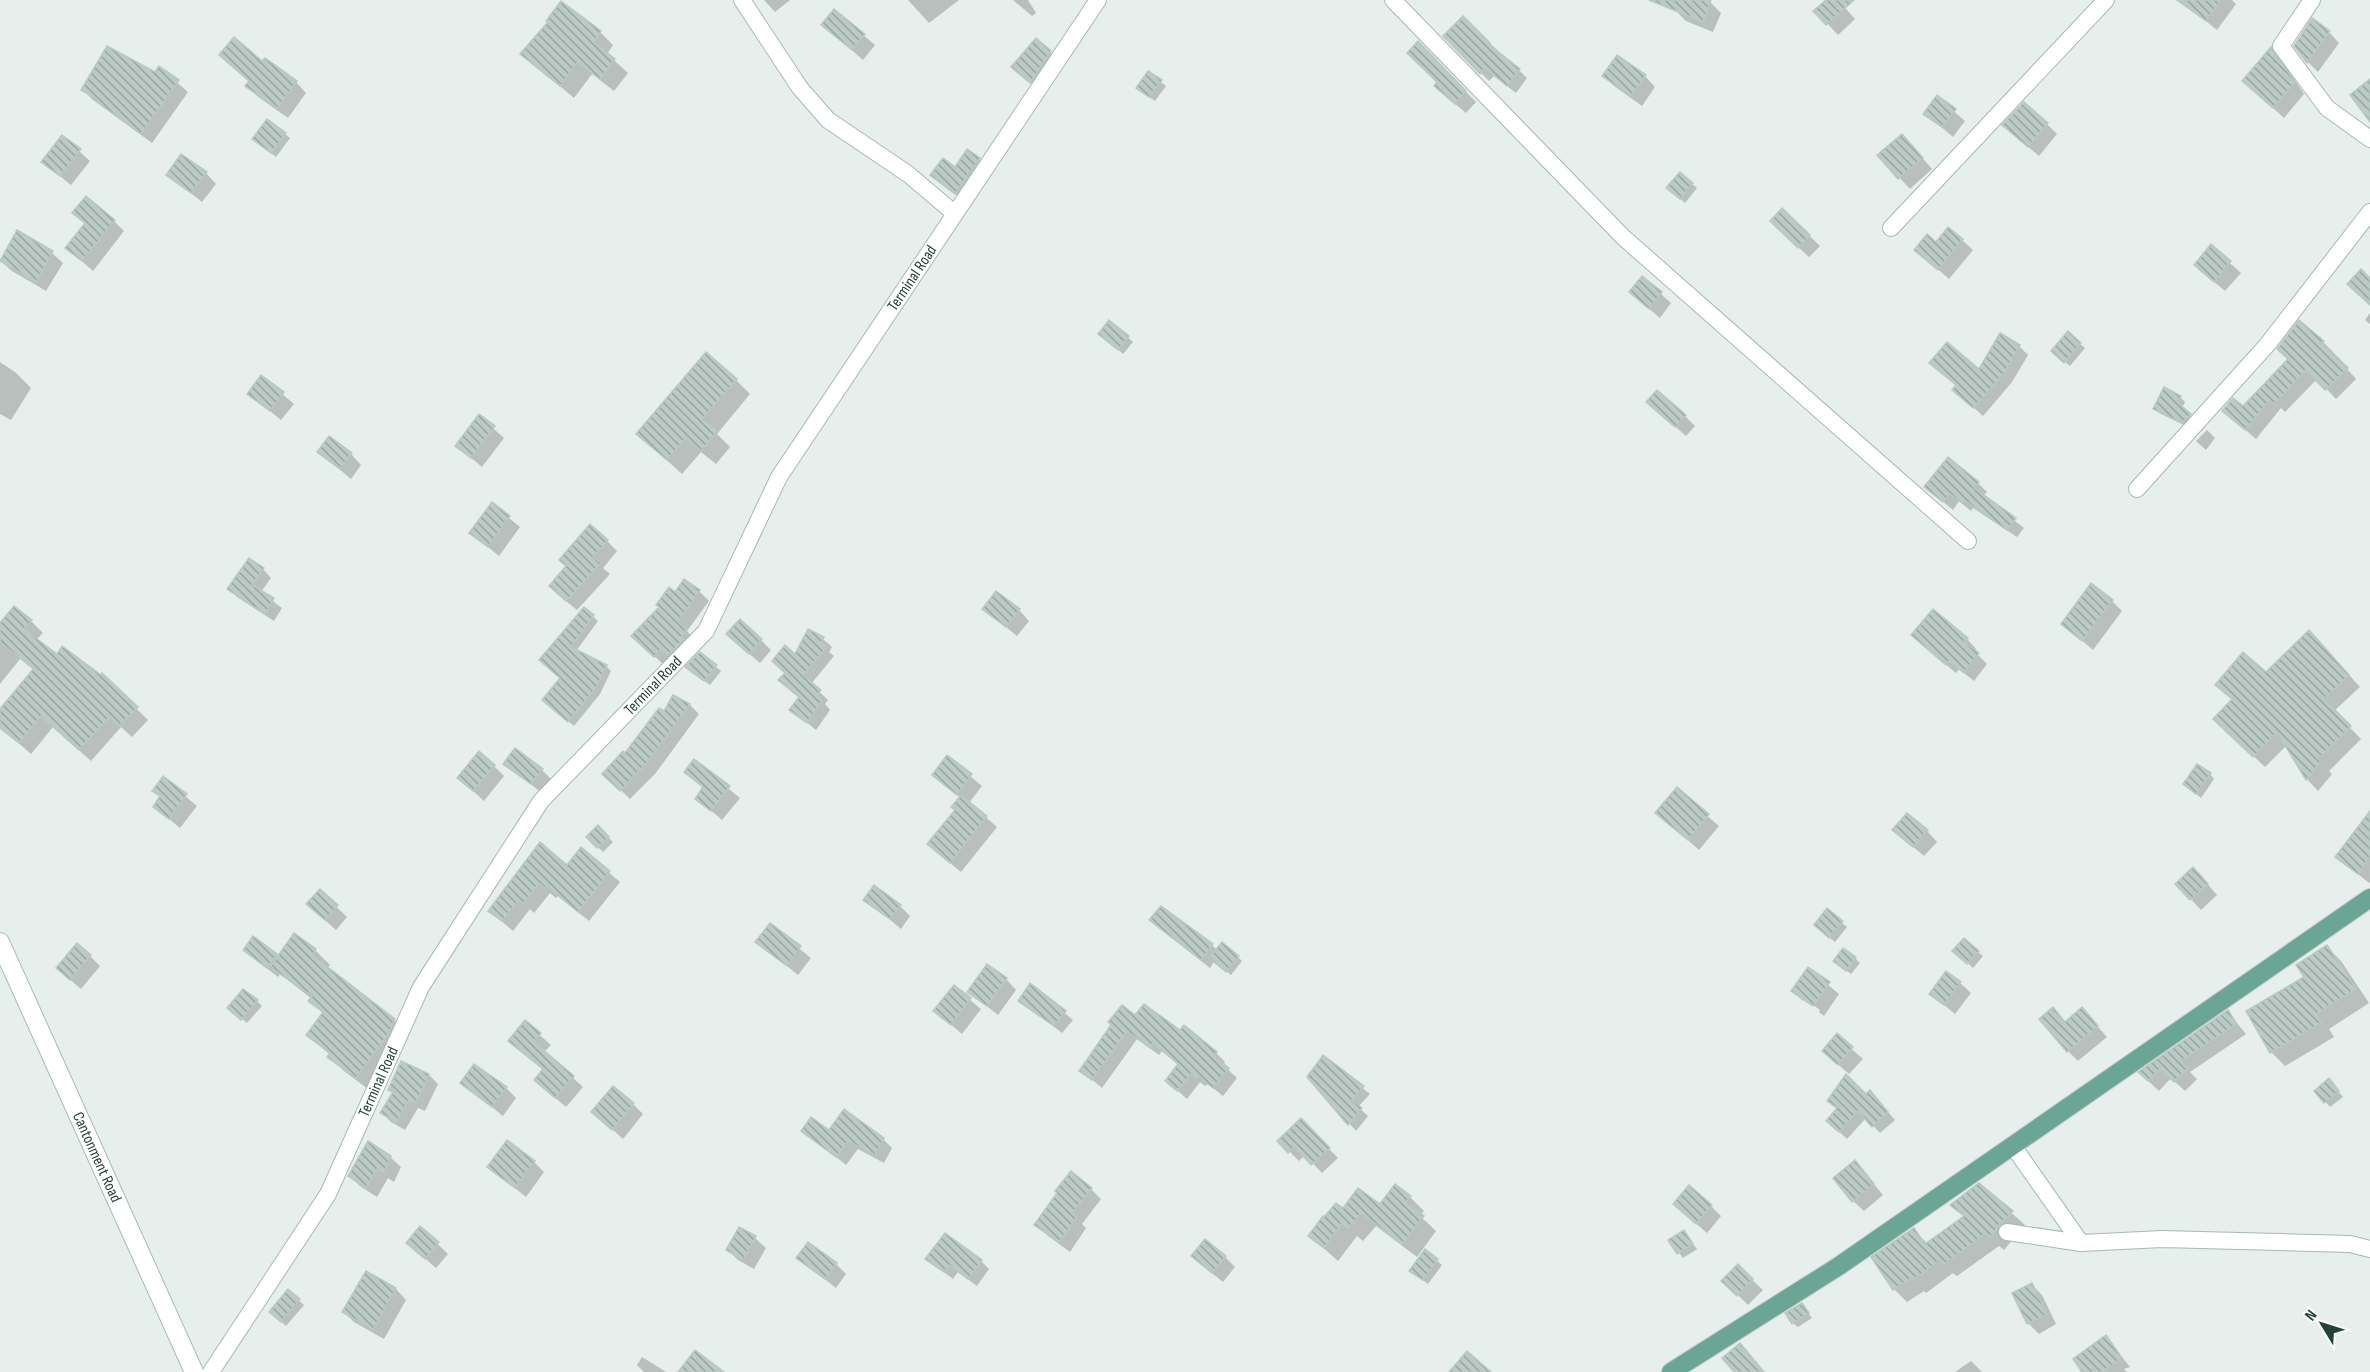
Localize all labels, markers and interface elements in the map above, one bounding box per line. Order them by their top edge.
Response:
street label: Terminal Road [883,242,941,314]
street label: Terminal Road [620,652,686,719]
street label: Terminal Road [354,1044,402,1120]
street label: Cantonment Road [69,1109,126,1205]
north arrow [2292,1294,2352,1354]
text: N [2301,1306,2321,1325]

